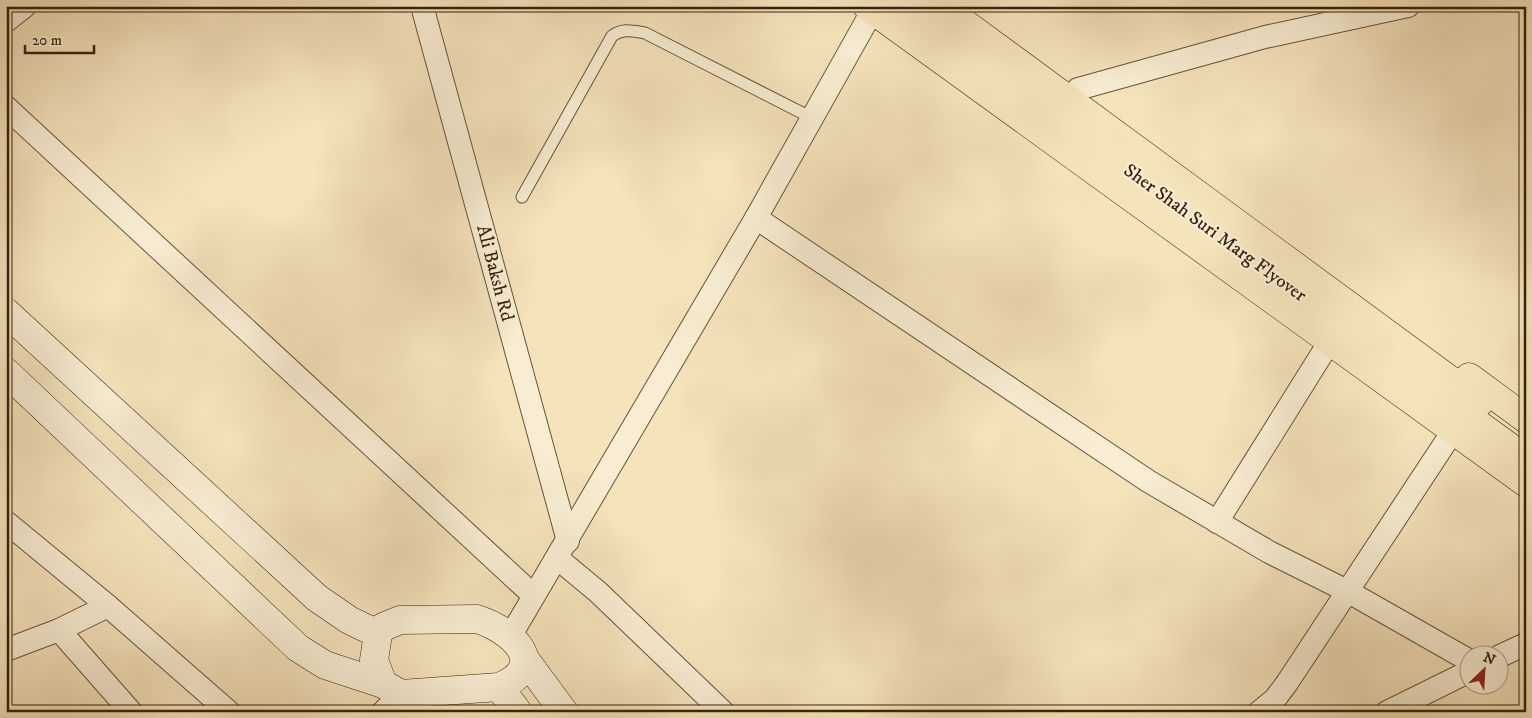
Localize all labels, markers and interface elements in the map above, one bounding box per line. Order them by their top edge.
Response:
scale bar [25,22,94,54]
text: 20 m [32,31,62,50]
street label: Sher Shah Suri Marg Flyover [1119,159,1311,307]
street label: Ali Baksh Rd [471,222,519,324]
north arrow [1460,646,1510,696]
text: N [1480,649,1499,670]

